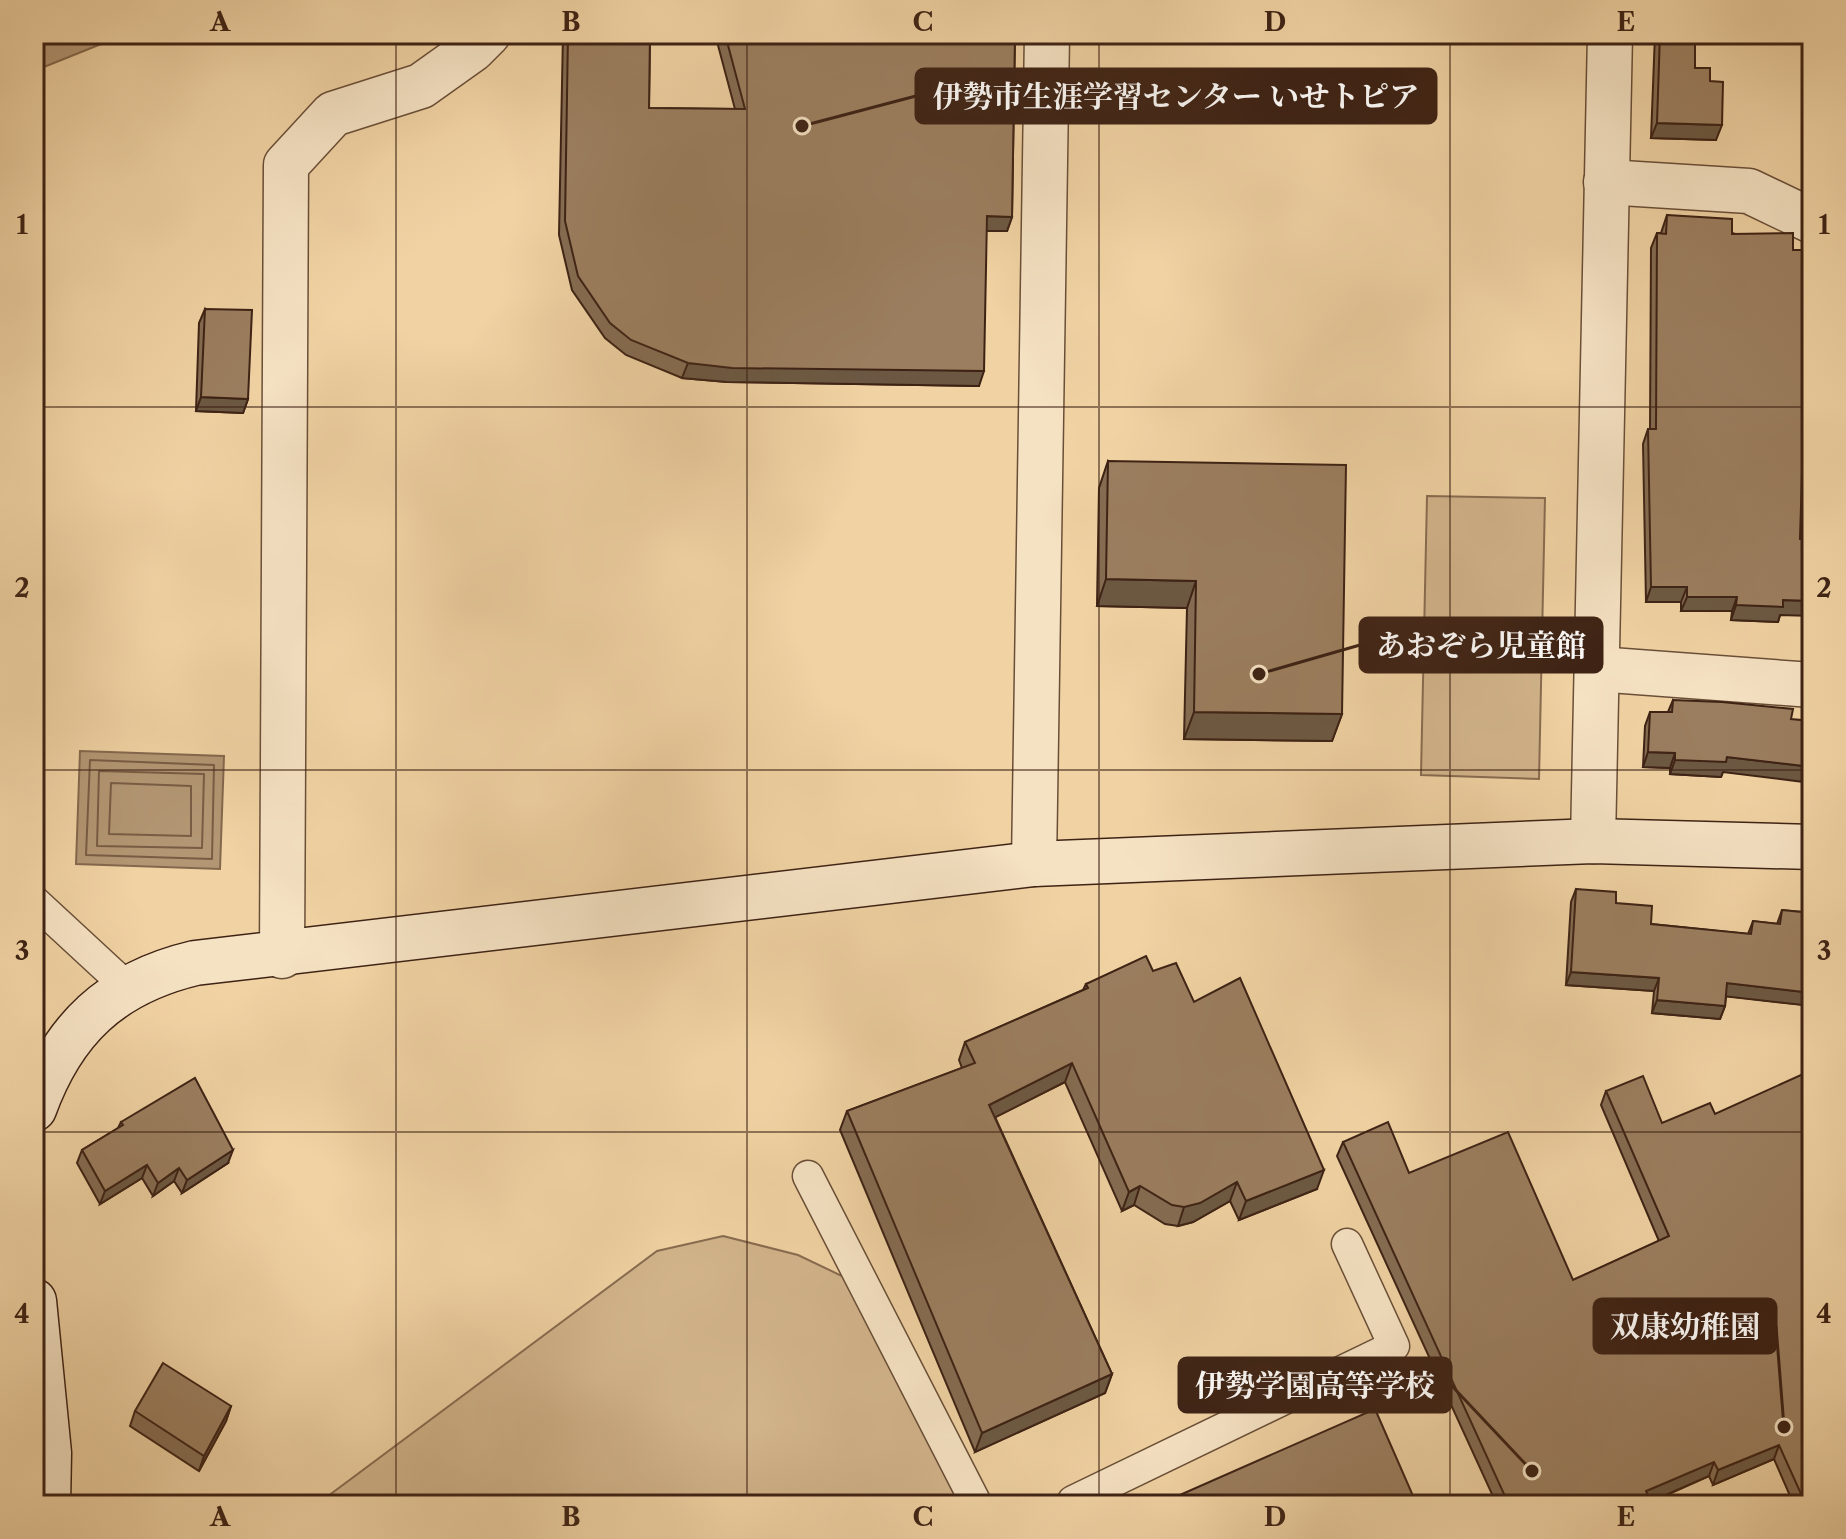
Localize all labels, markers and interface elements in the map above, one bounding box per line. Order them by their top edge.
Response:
text: A [209,6,231,38]
text: B [561,6,581,38]
text: C [913,6,933,38]
text: D [1264,6,1286,38]
text: E [1617,6,1635,38]
callout: 伊勢市生涯学習センター いせトピア [916,69,1436,123]
text: 伊勢市生涯学習センター いせトピア [933,78,1419,115]
text: 1 [16,209,28,241]
text: 1 [1818,209,1830,241]
text: 2 [14,572,30,604]
text: 2 [1816,572,1832,604]
callout: あおぞら児童館 [1360,618,1602,672]
text: あおぞら児童館 [1376,627,1586,664]
text: 3 [15,935,29,967]
text: 3 [1817,935,1831,967]
text: 4 [14,1298,30,1330]
text: 4 [1816,1298,1832,1330]
callout: 双康幼稚園 [1594,1299,1776,1353]
text: 双康幼稚園 [1610,1308,1760,1345]
callout: 伊勢学園高等学校 [1179,1358,1451,1412]
text: 伊勢学園高等学校 [1195,1367,1435,1404]
text: A [209,1501,231,1533]
text: B [561,1501,581,1533]
text: C [913,1501,933,1533]
text: D [1264,1501,1286,1533]
text: E [1617,1501,1635,1533]

